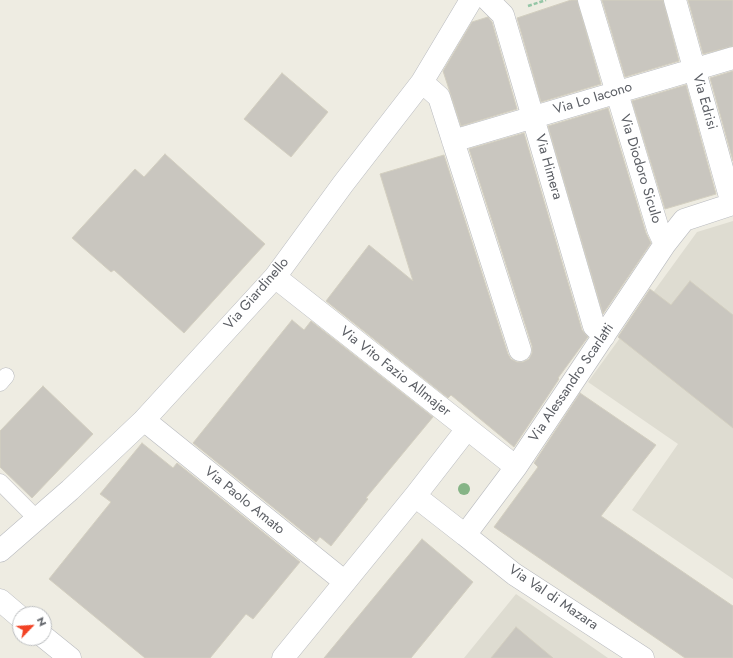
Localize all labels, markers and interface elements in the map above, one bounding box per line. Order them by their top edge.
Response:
street label: Via Edrisi [688,72,720,132]
street label: Via Lo Iacono [552,79,634,119]
street label: Via Diodoro Siculo [615,113,665,225]
street label: Via Himera [531,132,565,202]
street label: Via Giardinello [221,254,293,334]
street label: Via Alessandro Scarlatti [526,320,618,446]
street label: Via Vito Fazio Allmajer [336,324,454,420]
street label: Via Paolo Amato [200,464,288,538]
street label: Via Val di Mazara [505,562,601,634]
north arrow [12,606,52,646]
text: N [33,614,51,629]

